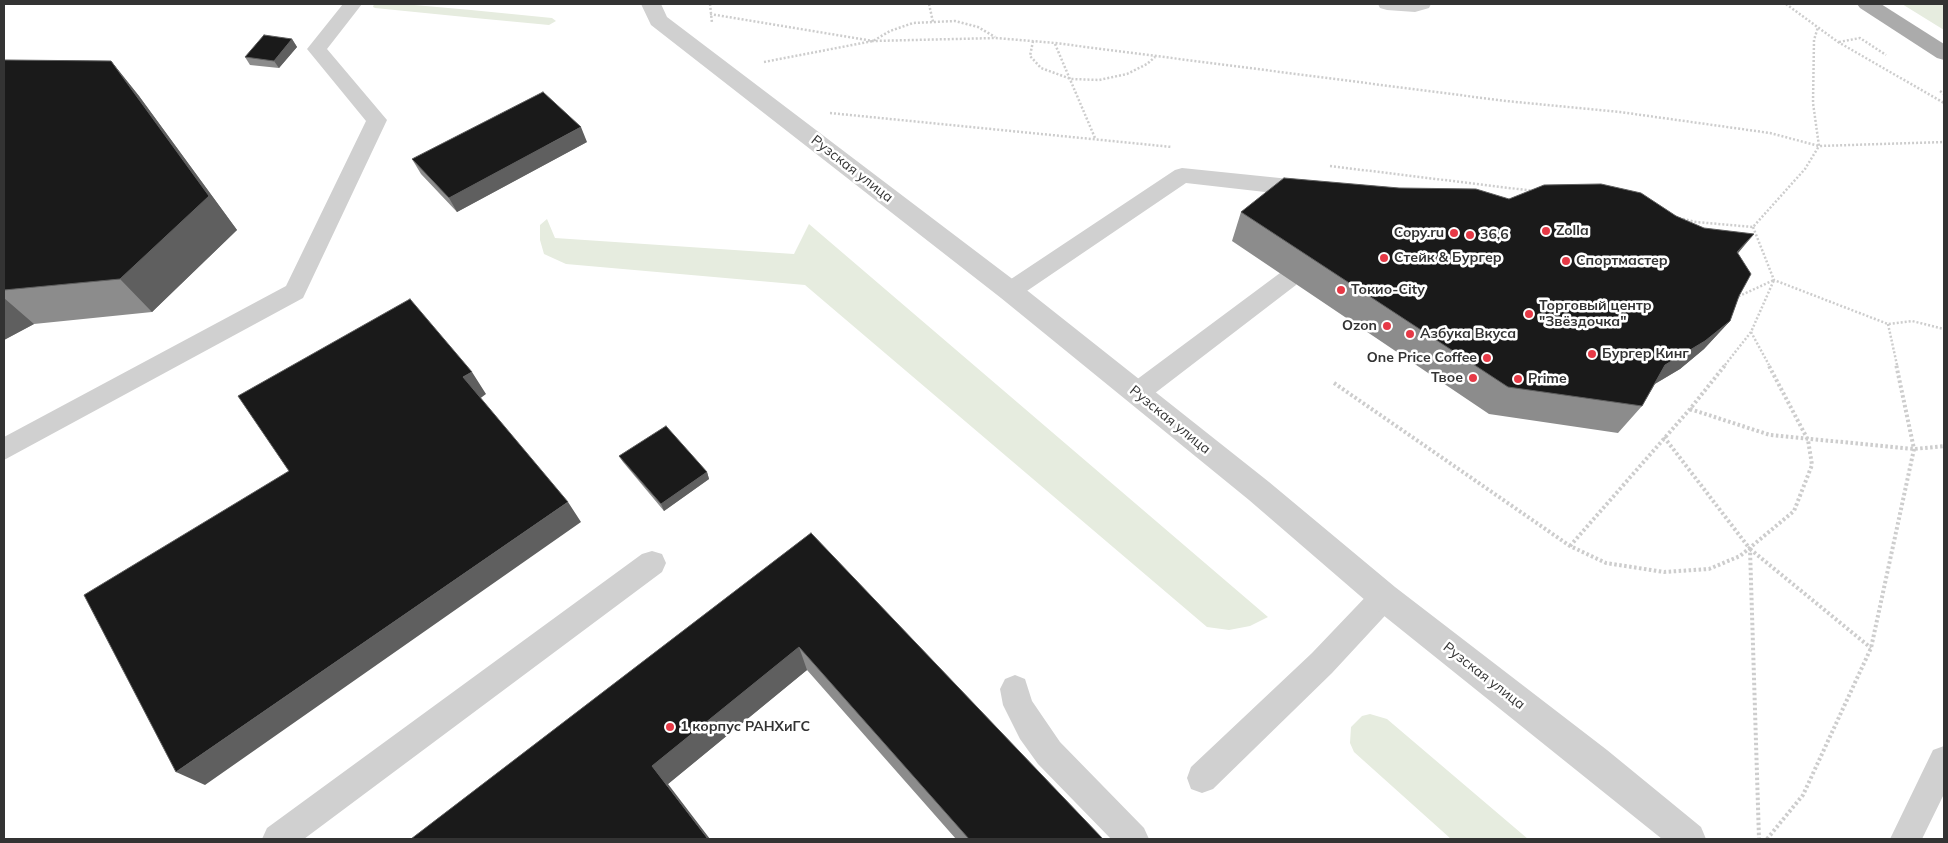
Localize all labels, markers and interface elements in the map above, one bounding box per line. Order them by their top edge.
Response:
street label: Рузская улица [808,132,896,206]
place label: Zolla [1556,223,1589,239]
place label: Copy.ru [1394,225,1444,241]
marker: Zolla [1540,225,1552,237]
marker: Copy.ru [1448,227,1460,239]
place label: 36,6 [1480,227,1509,243]
marker: 36,6 [1464,229,1476,241]
place label: Стейк & Бургер [1394,250,1502,266]
marker: Стейк & Бургер [1378,252,1390,264]
place label: Спортмастер [1576,253,1668,269]
marker: Спортмастер [1560,255,1572,267]
place label: Токио-City [1351,282,1425,298]
marker: Токио-City [1335,284,1347,296]
place label: Торговый центр "Звёздочка" [1539,298,1652,331]
marker: Торговый центр "Звёздочка" [1523,308,1535,320]
place label: Ozon [1342,318,1377,334]
marker: Ozon [1381,320,1393,332]
place label: Азбука Вкуса [1420,326,1516,342]
marker: Азбука Вкуса [1404,328,1416,340]
place label: Бургер Кинг [1602,346,1689,362]
marker: Бургер Кинг [1586,348,1598,360]
place label: One Price Coffee [1367,350,1477,366]
marker: One Price Coffee [1481,352,1493,364]
place label: Твое [1431,370,1463,386]
place label: Prime [1528,371,1567,387]
marker: Твое [1467,372,1479,384]
marker: Prime [1512,373,1524,385]
street label: Рузская улица [1126,382,1214,458]
street label: Рузская улица [1440,639,1528,713]
place label: 1 корпус РАНХиГС [680,719,810,735]
marker: 1 корпус РАНХиГС [664,721,676,733]

